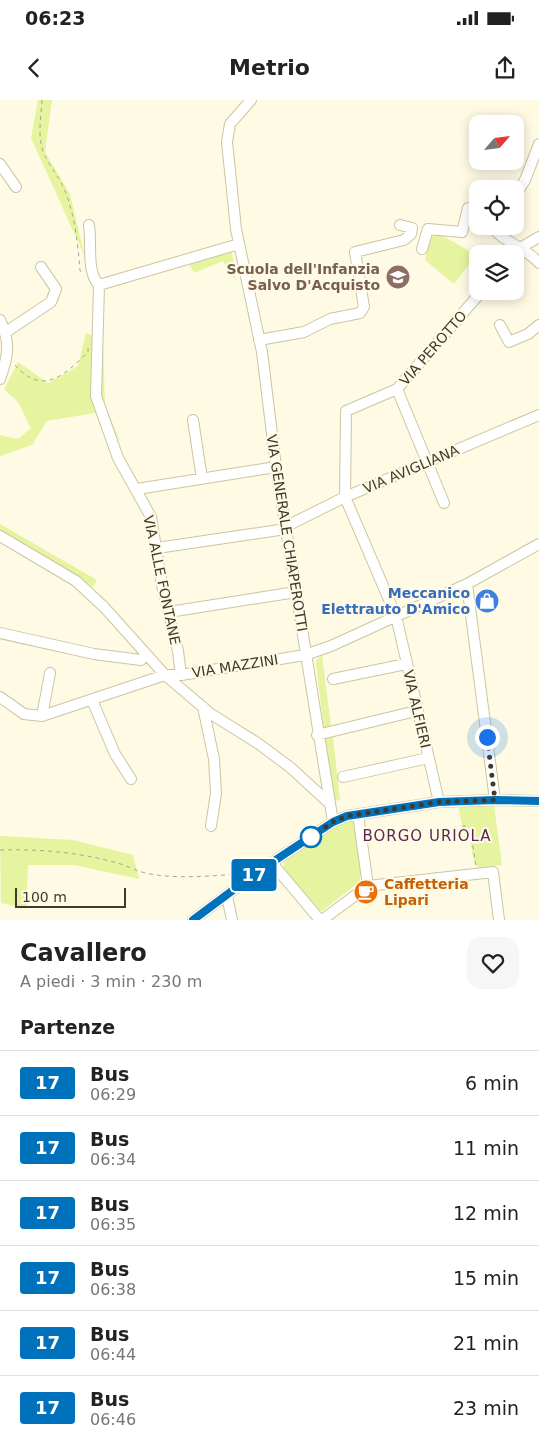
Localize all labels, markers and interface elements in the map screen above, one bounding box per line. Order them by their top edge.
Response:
text: 06:23 [25,7,85,29]
icon: back [20,54,48,82]
icon: share [491,54,519,82]
text: Metrio [229,55,310,80]
north arrow [469,115,524,170]
map controls [469,115,524,300]
button: locate [469,180,524,235]
button: layers [469,245,524,300]
place label: Scuola dell'Infanzia Salvo D'Acquisto [226,261,380,293]
school or university icon: Scuola dell'Infanzia Salvo D'Acquisto [385,264,411,290]
street label: VIA PEROTTO [396,307,470,389]
street label: VIA GENERALE CHIAPEROTTI [263,433,311,633]
street label: VIA AVIGLIANA [361,441,462,496]
street label: VIA ALLE FONTANE [140,514,184,646]
place label: Meccanico Elettrauto D'Amico [321,585,470,617]
shop icon: Meccanico Elettrauto D'Amico [474,588,500,614]
street label: VIA MAZZINI [191,651,279,681]
street label: VIA ALFIERI [400,668,434,750]
your location [475,725,500,750]
unlabelled marker [300,826,322,848]
district label: BORGO URIOLA [362,827,492,845]
line badge: 17 [232,859,276,891]
text: 17 [241,864,267,885]
place label: Caffetteria Lipari [384,876,469,908]
cafe icon: Caffetteria Lipari [353,879,379,905]
scale bar [15,885,126,908]
text: 100 m [22,889,67,905]
button: heart [467,937,519,989]
text: Cavallero [20,939,147,967]
text: A piedi · 3 min · 230 m [20,972,202,991]
text: Partenze [20,1016,115,1038]
text: Bus [90,1063,129,1085]
text: 17 [35,1072,60,1093]
text: 6 min [465,1072,519,1094]
text: 06:29 [90,1085,136,1104]
text: Bus [90,1128,129,1150]
text: 17 [35,1137,60,1158]
text: 11 min [453,1137,519,1159]
text: 06:34 [90,1150,136,1169]
text: Bus [90,1193,129,1215]
text: 17 [35,1202,60,1223]
text: 12 min [453,1202,519,1224]
text: 06:35 [90,1215,136,1234]
text: Bus [90,1258,129,1280]
text: 17 [35,1267,60,1288]
text: 15 min [453,1267,519,1289]
text: 06:38 [90,1280,136,1299]
text: Bus [90,1323,129,1345]
text: 17 [35,1332,60,1353]
text: 21 min [453,1332,519,1354]
text: 06:44 [90,1345,136,1364]
text: Bus [90,1388,129,1410]
text: 17 [35,1397,60,1418]
text: 23 min [453,1397,519,1419]
text: 06:46 [90,1410,136,1429]

